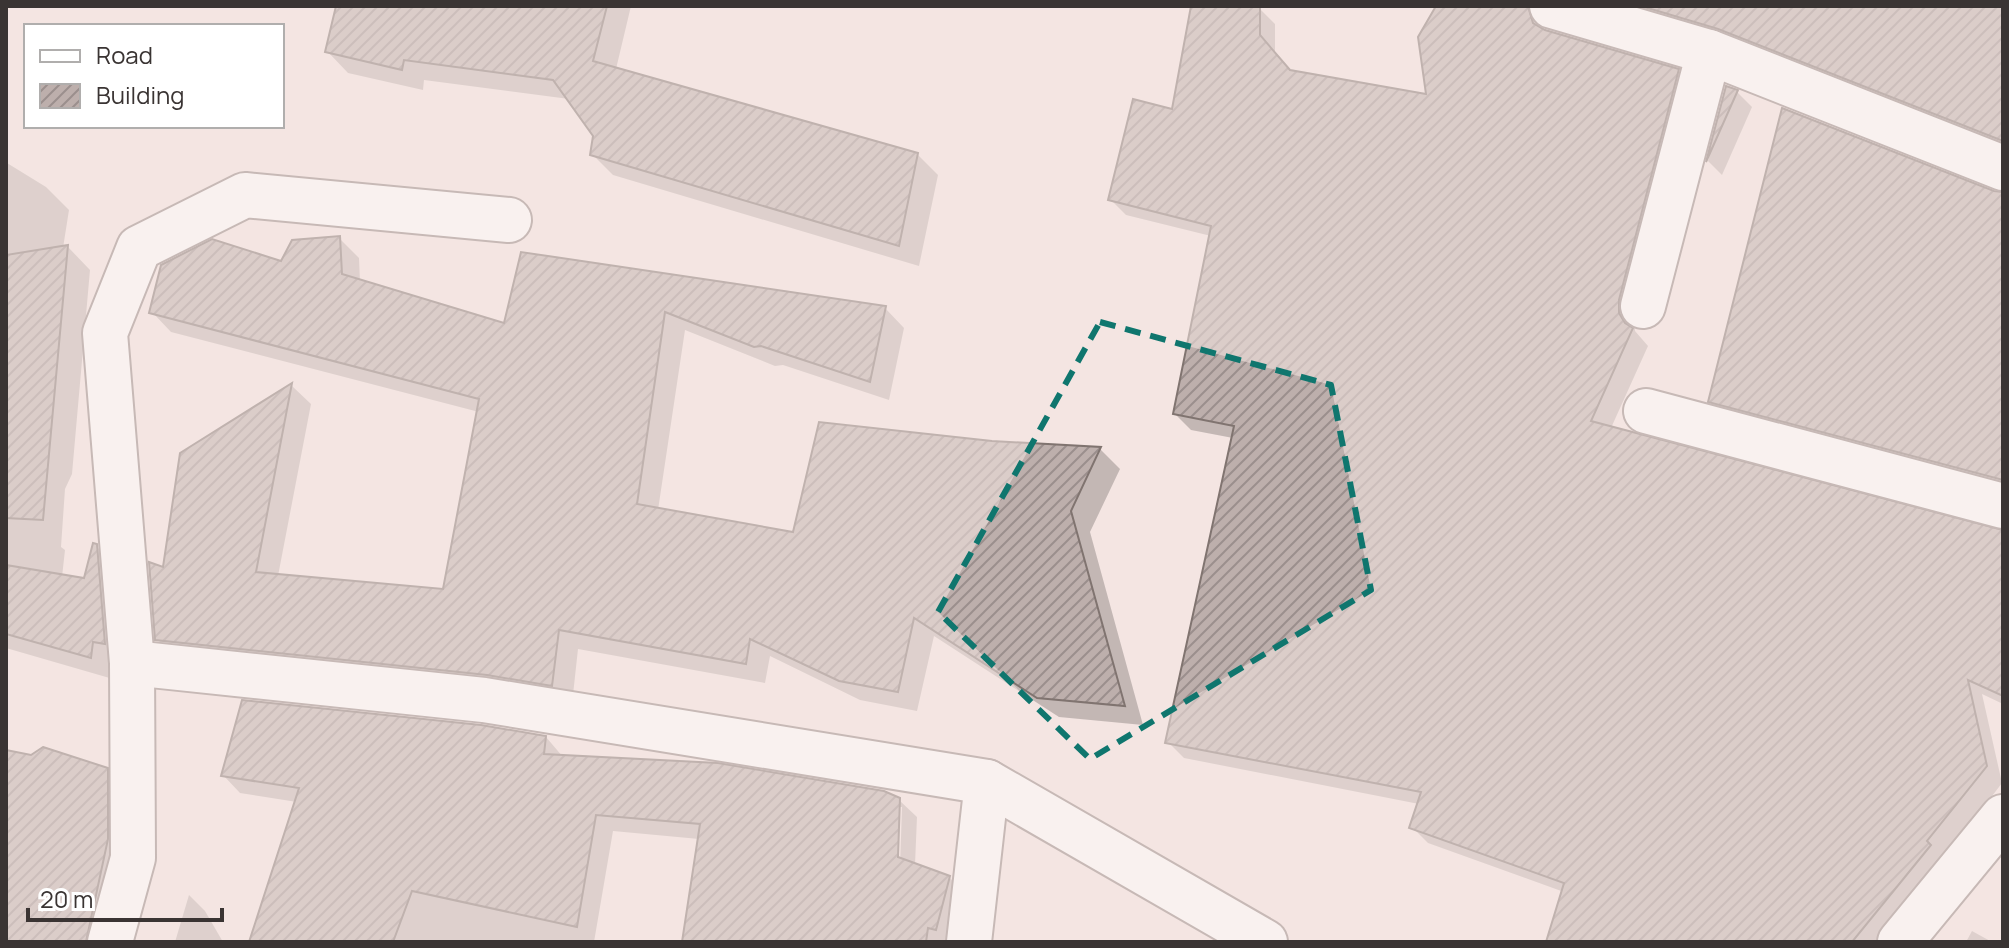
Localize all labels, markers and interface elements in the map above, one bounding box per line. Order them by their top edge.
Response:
legend [24,24,284,128]
text: Road [96,38,153,71]
text: Building [96,78,184,111]
scale bar [28,872,222,922]
text: 20 m [40,882,93,915]

